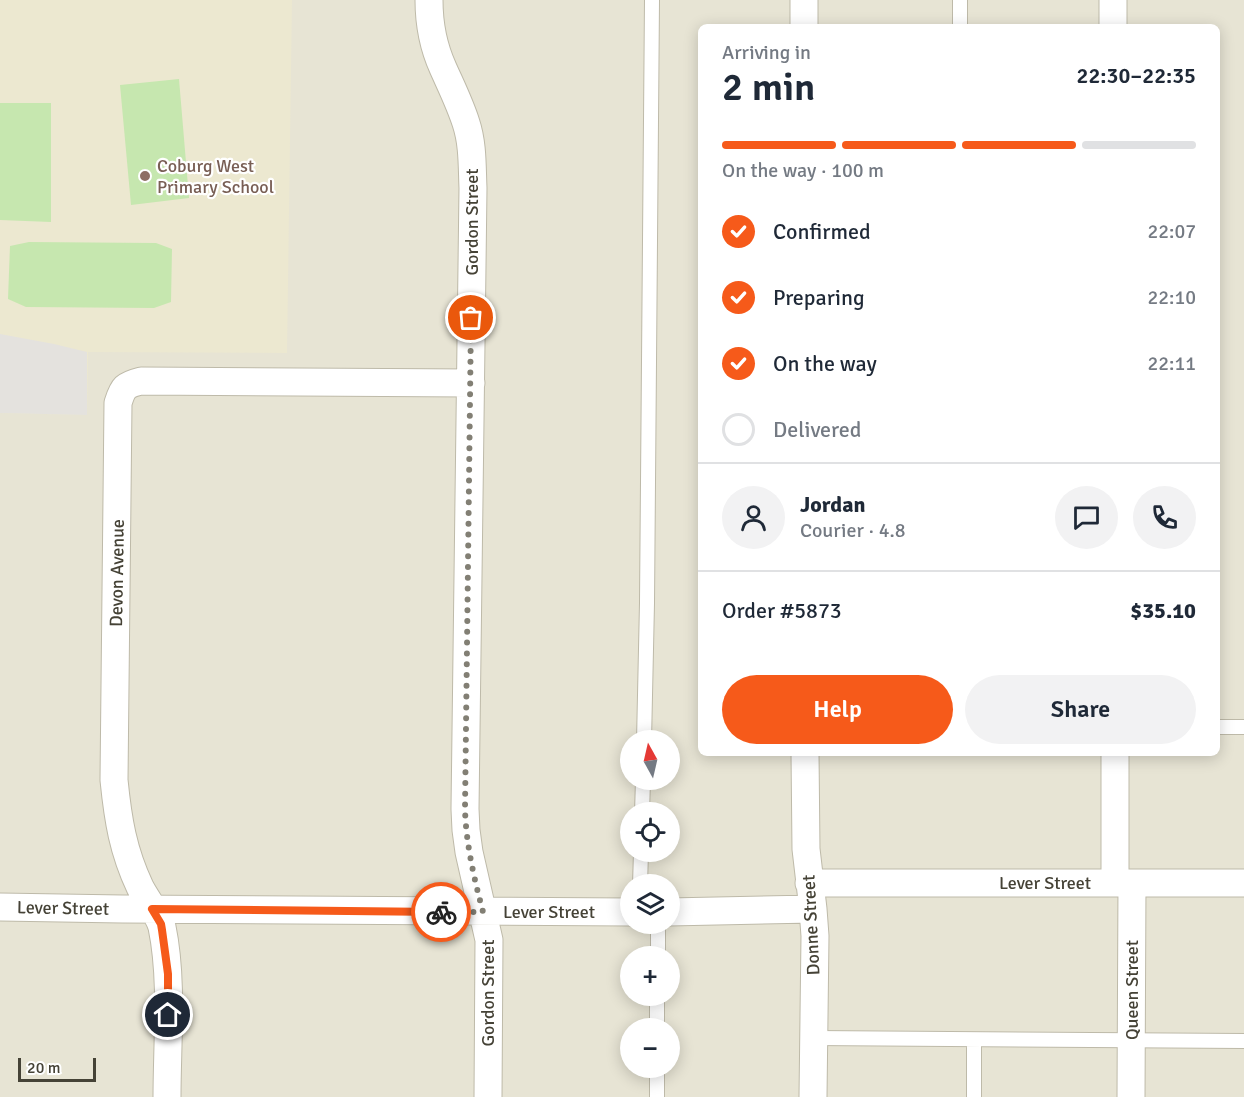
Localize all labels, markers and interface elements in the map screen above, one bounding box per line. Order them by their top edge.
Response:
text: Arriving in [722,40,811,65]
text: 22:30–22:35 [1077,62,1196,89]
text: 2 min [722,63,815,111]
place label: Coburg West Primary School [157,155,274,198]
text: On the way · 100 m [722,158,884,183]
marker: Coburg West Primary School [138,169,152,183]
street label: Gordon Street [461,169,483,275]
icon: check [722,215,755,248]
text: Confirmed [773,218,871,245]
text: 22:07 [1147,219,1196,244]
icon: check [722,281,755,314]
text: Preparing [773,284,865,311]
text: 22:10 [1147,285,1196,310]
pin [445,292,496,343]
icon: bag [454,301,487,334]
icon: check [722,347,755,380]
text: On the way [773,350,877,377]
text: 22:11 [1147,351,1196,376]
text: Delivered [773,416,861,443]
button: person [722,486,785,549]
button: chat [1055,486,1118,549]
button: phone [1133,486,1196,549]
text: Jordan [800,491,866,518]
text: Courier · 4.8 [800,518,906,543]
street label: Devon Avenue [105,519,129,627]
text: Order #5873 [722,597,842,624]
text: $35.10 [1130,597,1196,624]
button: Help [722,675,953,744]
button: Share [965,675,1196,744]
north arrow [620,730,680,790]
map controls [620,730,680,1078]
button: locate [620,802,680,862]
street label: Lever Street [999,872,1091,894]
button: layers [620,874,680,934]
street label: Donne Street [797,874,825,976]
courier [411,882,471,942]
street label: Lever Street [17,896,109,920]
icon: bike [425,896,458,929]
street label: Lever Street [503,901,595,923]
street label: Gordon Street [477,940,499,1046]
street label: Queen Street [1121,940,1143,1040]
button: + [620,946,680,1006]
pin [142,989,193,1040]
icon: home [151,998,184,1031]
button: − [620,1018,680,1078]
scale bar [18,1055,96,1082]
text: 20 m [27,1058,61,1078]

